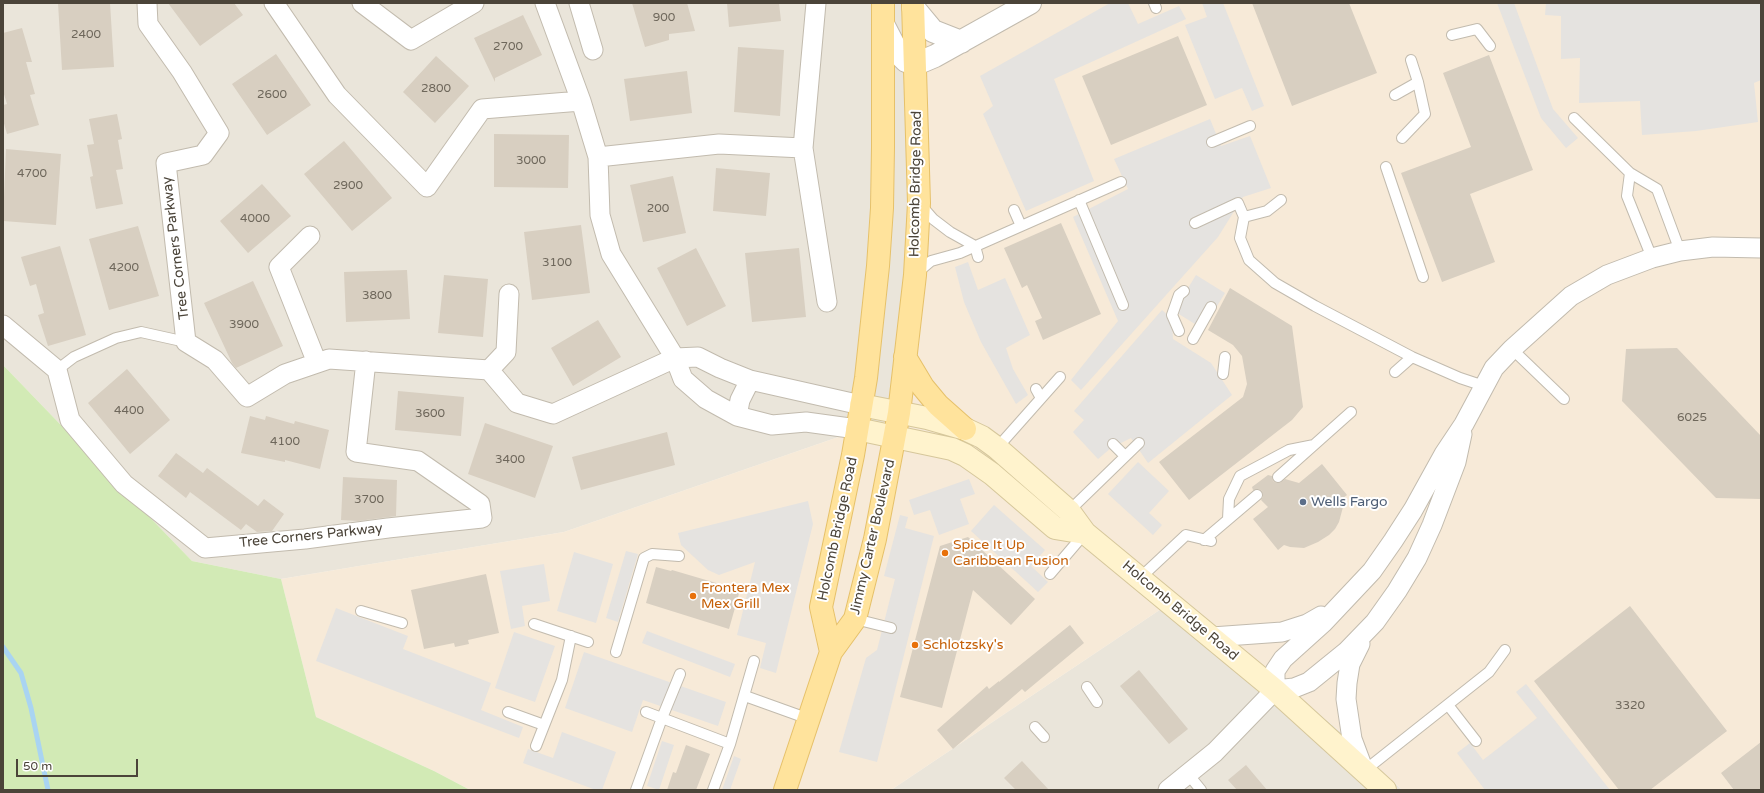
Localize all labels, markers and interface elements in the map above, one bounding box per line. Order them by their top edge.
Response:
house number: 900 [653,11,675,25]
house number: 2400 [71,28,101,42]
house number: 2700 [493,40,523,54]
house number: 2800 [421,82,451,96]
house number: 2600 [257,88,287,102]
street label: Holcomb Bridge Road [906,111,926,257]
house number: 3000 [516,154,546,168]
house number: 4700 [17,167,47,181]
street label: Tree Corners Parkway [159,175,193,321]
house number: 2900 [333,179,363,193]
house number: 200 [647,202,669,216]
house number: 4000 [240,212,270,226]
house number: 3100 [542,256,572,270]
house number: 4200 [109,261,139,275]
house number: 3800 [362,289,392,303]
house number: 3900 [229,318,259,332]
house number: 4400 [114,404,144,418]
house number: 3600 [415,407,445,421]
house number: 6025 [1677,411,1707,425]
house number: 4100 [270,435,300,449]
house number: 3400 [495,453,525,467]
street label: Holcomb Bridge Road [815,456,861,602]
street label: Jimmy Carter Boulevard [847,458,899,616]
house number: 3700 [354,493,384,507]
place label: Wells Fargo [1311,494,1388,510]
marker: Wells Fargo [1298,497,1308,507]
street label: Tree Corners Parkway [238,520,384,552]
place label: Spice It Up Caribbean Fusion [953,537,1069,570]
marker: Spice It Up Caribbean Fusion [940,548,950,558]
street label: Holcomb Bridge Road [1118,557,1242,665]
place label: Frontera Mex Mex Grill [701,580,790,612]
marker: Frontera Mex Mex Grill [688,591,698,601]
place label: Schlotzsky's [923,637,1004,653]
marker: Schlotzsky's [910,640,920,650]
house number: 3320 [1615,699,1645,713]
scale bar [18,751,140,777]
text: 50 m [23,759,52,773]

